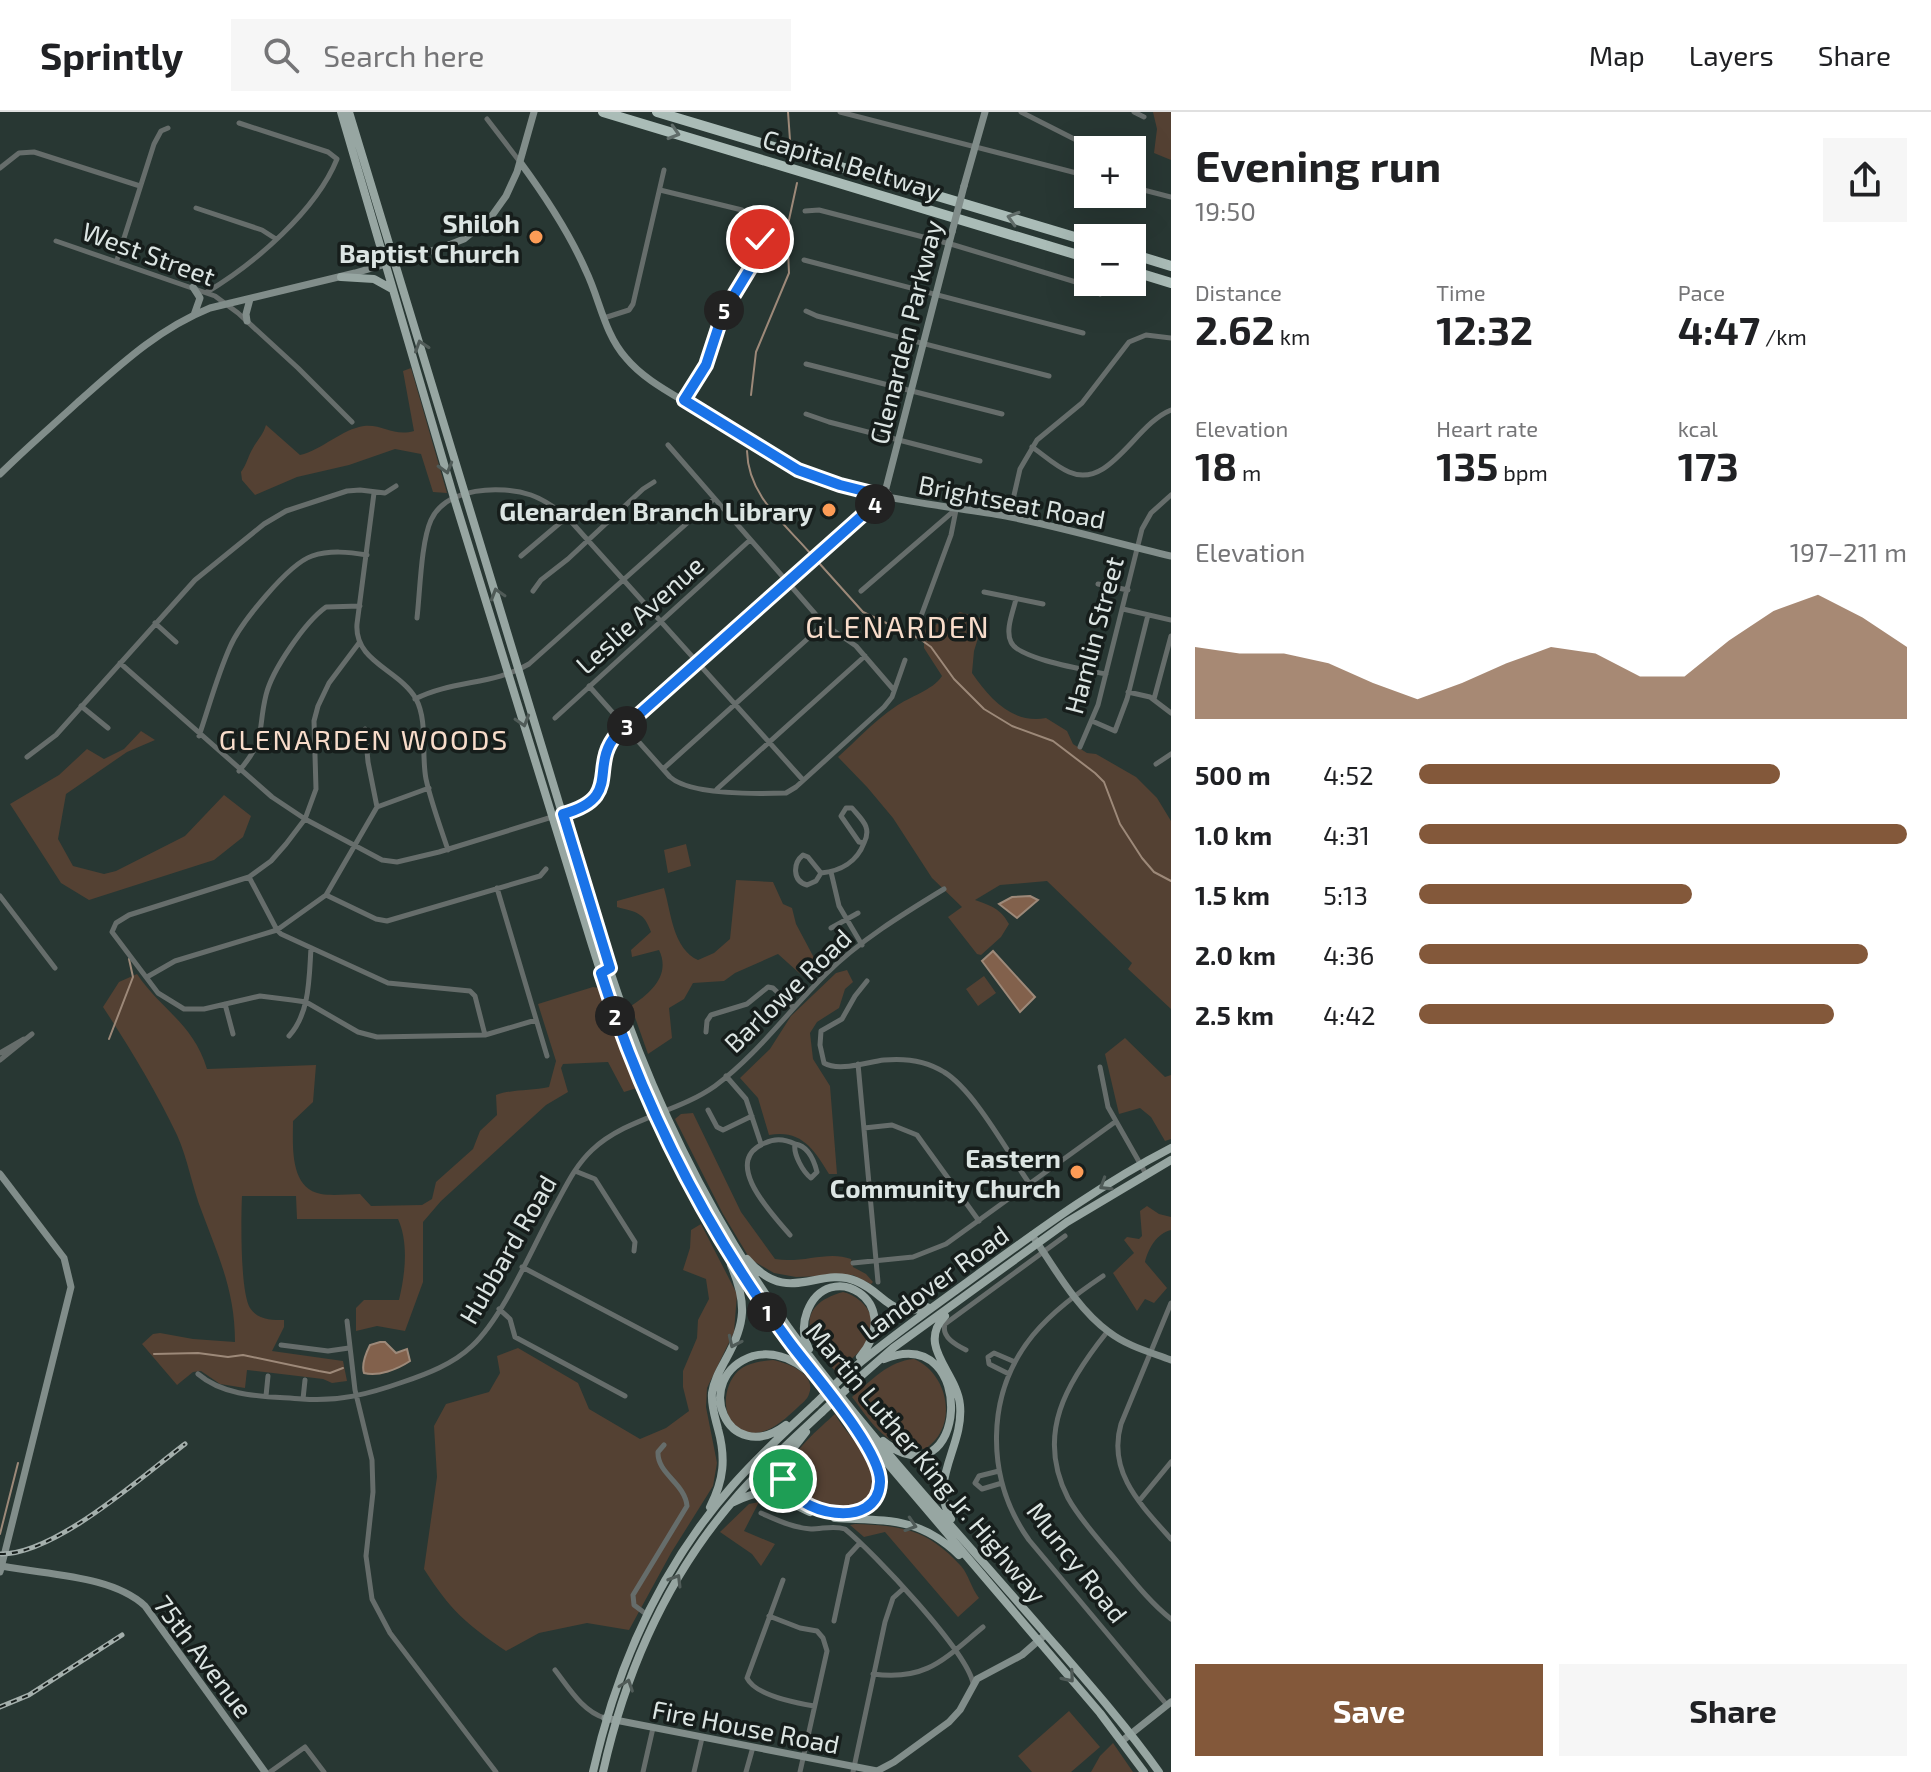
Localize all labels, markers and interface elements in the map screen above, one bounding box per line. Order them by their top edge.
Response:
search box [231,19,791,91]
text: Sprintly [40,32,183,78]
icon: search [259,33,303,77]
text: Search here [323,37,484,73]
text: Map [1589,38,1645,72]
text: Layers [1689,38,1774,72]
text: Share [1818,38,1891,72]
street label: Capital Beltway [759,122,945,206]
one-way arrow [667,124,680,140]
map controls [1074,136,1146,296]
button: + [1074,136,1146,208]
text: Evening run [1195,138,1441,191]
button: share [1823,138,1907,222]
text: 19:50 [1195,195,1256,226]
pin [726,205,794,273]
place label: Shiloh Baptist Church [339,207,520,268]
one-way arrow [1007,211,1021,227]
street label: West Street [78,215,220,291]
street label: Glenarden Parkway [862,216,948,447]
icon: check [738,217,782,261]
button: − [1074,224,1146,296]
marker: Shiloh Baptist Church [527,228,545,246]
text: Distance [1195,279,1282,305]
text: Time [1436,279,1486,305]
text: Pace [1678,279,1725,305]
pin: 5 [704,290,744,330]
text: 5 [718,297,730,323]
text: 2.62 [1195,305,1275,353]
text: 12:32 [1436,305,1533,353]
text: 4:47 [1678,305,1760,353]
text: km [1275,323,1310,349]
text: /km [1760,323,1807,349]
one-way arrow [414,340,430,354]
text: Elevation [1195,415,1288,441]
text: Heart rate [1436,415,1538,441]
text: kcal [1678,415,1718,441]
text: 18 [1195,441,1237,489]
text: 135 [1436,441,1498,489]
text: 173 [1678,441,1739,489]
text: m [1237,459,1261,485]
text: bpm [1498,459,1548,485]
one-way arrow [437,461,453,475]
street label: Brightseat Road [916,468,1108,534]
pin: 4 [855,484,895,524]
text: 4 [868,491,882,517]
place label: Glenarden Branch Library [499,495,813,527]
marker: Glenarden Branch Library [820,501,838,519]
text: Elevation [1195,536,1305,567]
text: 197–211 m [1790,536,1907,567]
street label: Leslie Avenue [569,549,709,679]
street label: Hamlin Street [1057,553,1129,717]
one-way arrow [490,588,506,602]
district label: GLENARDEN [805,608,991,644]
pin: 3 [607,706,647,746]
one-way arrow [513,713,529,727]
text: 3 [621,713,633,739]
district label: GLENARDEN WOODS [219,722,509,756]
text: 500 m [1195,759,1271,790]
text: 4:52 [1323,759,1374,790]
text: 1.0 km [1195,819,1272,850]
text: 4:31 [1323,819,1370,850]
text: 1.5 km [1195,879,1270,910]
text: 5:13 [1323,879,1368,910]
street label: Barlowe Road [717,922,857,1058]
text: 2.0 km [1195,939,1276,970]
text: 4:36 [1323,939,1374,970]
pin: 2 [595,996,635,1036]
text: 2.5 km [1195,999,1274,1030]
text: 4:42 [1323,999,1376,1030]
text: 2 [609,1003,621,1029]
place label: Eastern Community Church [830,1142,1061,1204]
marker: Eastern Community Church [1068,1163,1086,1181]
street label: Hubbard Road [452,1169,562,1329]
one-way arrow [1099,1175,1114,1191]
street label: Landover Road [854,1218,1014,1346]
pin: 1 [747,1292,787,1332]
text: 1 [762,1299,772,1325]
street label: Martin Luther King Jr. Highway [800,1315,1054,1609]
one-way arrow [728,1334,744,1349]
pin [749,1445,817,1513]
icon: arrive [761,1457,805,1501]
street label: Muncy Road [1021,1496,1135,1628]
one-way arrow [904,1516,917,1532]
one-way arrow [666,1574,682,1589]
street label: 75th Avenue [148,1589,260,1723]
button: Save [1195,1664,1543,1756]
button: Share [1559,1664,1907,1756]
one-way arrow [1059,1668,1074,1682]
one-way arrow [617,1678,634,1692]
street label: Fire House Road [650,1693,842,1759]

